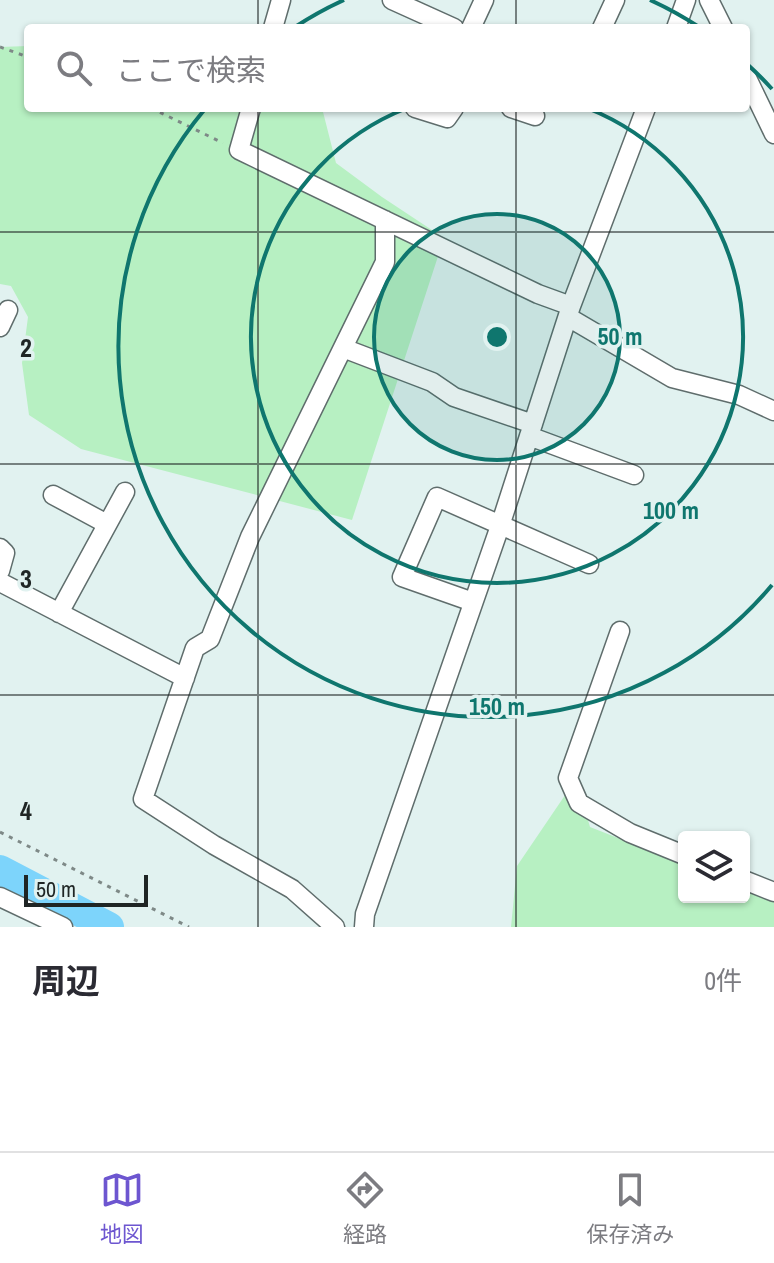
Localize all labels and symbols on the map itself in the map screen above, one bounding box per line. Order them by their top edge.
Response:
text: 50 m [598,320,642,352]
centre of rings [483,323,511,351]
text: 2 [20,330,32,365]
text: 100 m [643,494,699,526]
text: 3 [20,561,32,596]
text: 150 m [469,690,525,722]
text: 4 [20,793,32,828]
scale bar [24,871,148,907]

